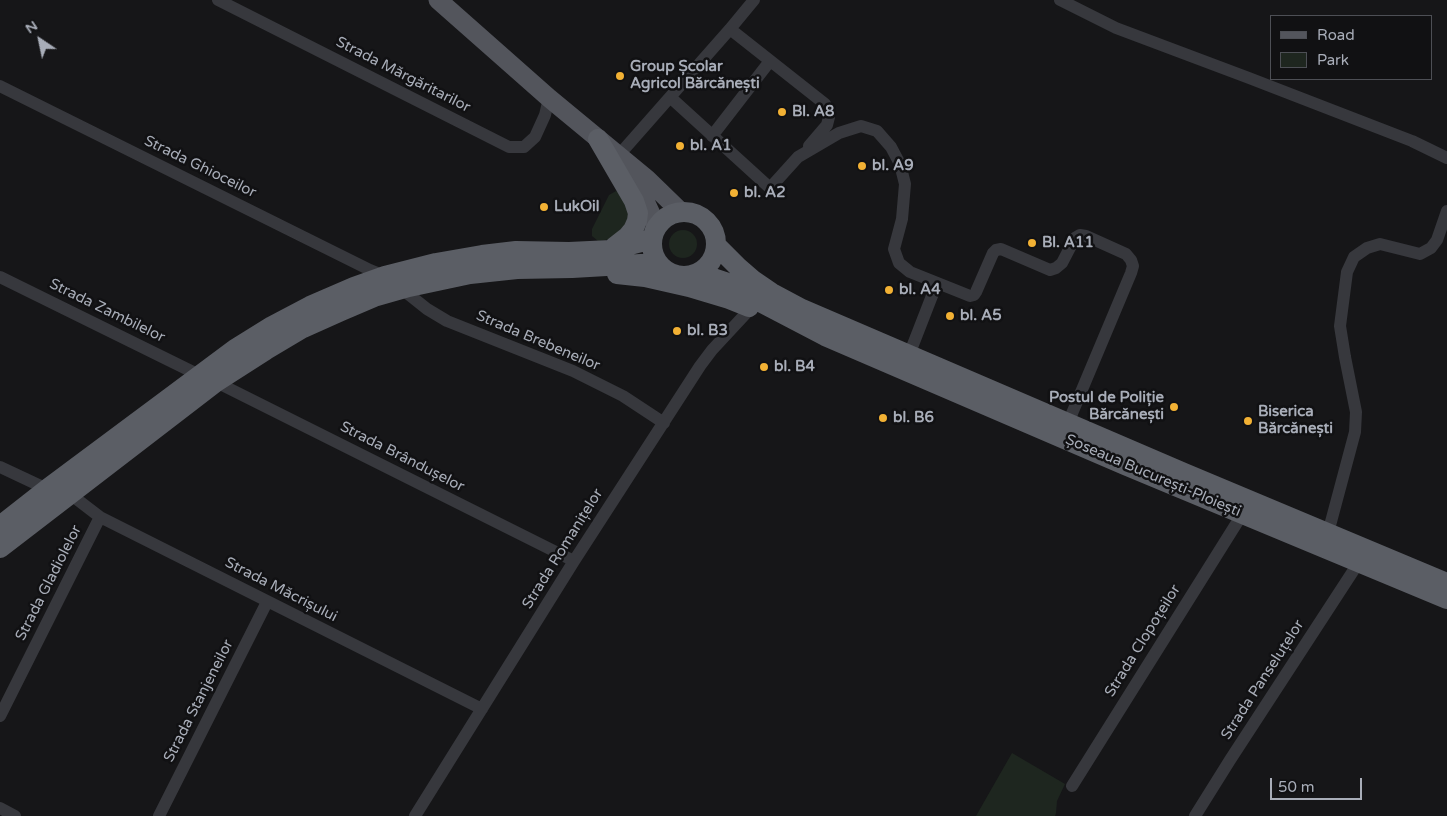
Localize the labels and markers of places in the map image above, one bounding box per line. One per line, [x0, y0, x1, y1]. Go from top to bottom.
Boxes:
place label: Group Școlar Agricol Bărcănești [630, 58, 760, 93]
marker: Group Școlar Agricol Bărcănești [614, 70, 626, 82]
place label: Bl. A8 [792, 103, 834, 121]
marker: Bl. A8 [776, 106, 788, 118]
place label: bl. A1 [690, 137, 732, 155]
marker: bl. A1 [674, 140, 686, 152]
place label: bl. A9 [872, 157, 914, 175]
marker: bl. A9 [856, 160, 868, 172]
place label: bl. A2 [744, 184, 786, 202]
marker: bl. A2 [728, 187, 740, 199]
place label: LukOil [554, 198, 599, 216]
marker: LukOil [538, 201, 550, 213]
place label: Bl. A11 [1042, 234, 1094, 252]
marker: Bl. A11 [1026, 237, 1038, 249]
place label: bl. A4 [899, 281, 941, 299]
marker: bl. A4 [883, 284, 895, 296]
place label: bl. A5 [960, 307, 1002, 325]
marker: bl. A5 [944, 310, 956, 322]
place label: bl. B3 [687, 322, 728, 340]
marker: bl. B3 [671, 325, 683, 337]
place label: bl. B4 [774, 358, 815, 376]
marker: bl. B4 [758, 361, 770, 373]
place label: Postul de Poliție Bărcănești [1049, 389, 1164, 424]
marker: Postul de Poliție Bărcănești [1168, 401, 1180, 413]
place label: Biserica Bărcănești [1258, 403, 1333, 438]
place label: bl. B6 [893, 409, 934, 427]
marker: bl. B6 [877, 412, 889, 424]
marker: Biserica Bărcănești [1242, 415, 1254, 427]

